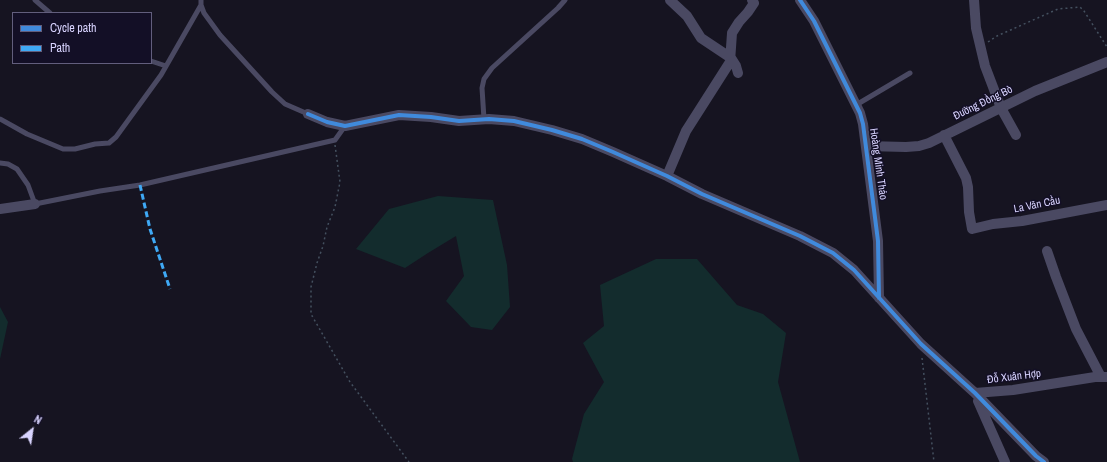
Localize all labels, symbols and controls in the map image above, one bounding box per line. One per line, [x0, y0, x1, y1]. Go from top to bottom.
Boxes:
legend [12, 12, 152, 64]
text: Cycle path [50, 20, 97, 36]
text: Path [50, 40, 70, 56]
street label: Đường Đồng Bò [951, 83, 1015, 123]
street label: Hoàng Minh Thảo [866, 127, 890, 201]
street label: La Văn Cầu [1013, 194, 1061, 216]
street label: Đỗ Xuân Hợp [986, 367, 1042, 387]
north arrow [12, 410, 52, 450]
text: N [32, 412, 44, 427]

